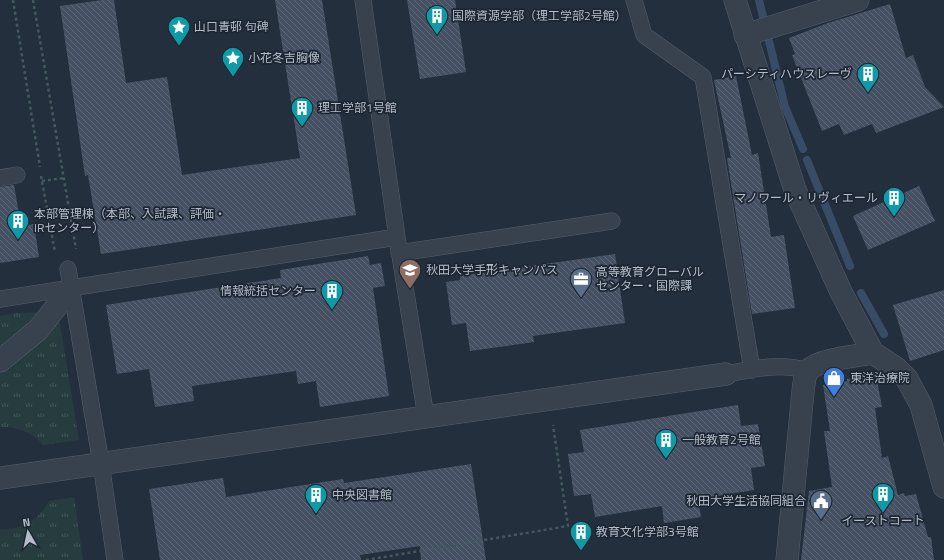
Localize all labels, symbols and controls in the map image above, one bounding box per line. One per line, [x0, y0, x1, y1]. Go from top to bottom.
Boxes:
building icon: 国際資源学部（理工学部2号館） [424, 3, 450, 36]
place label: 国際資源学部（理工学部2号館） [452, 6, 627, 25]
place icon: 山口青邨 句碑 [166, 14, 192, 47]
place label: 山口青邨 句碑 [194, 17, 269, 36]
place icon: 小花冬吉胸像 [220, 45, 246, 78]
place label: 小花冬吉胸像 [248, 48, 320, 67]
building icon: パーシティハウスレーヴ [855, 61, 881, 94]
place label: パーシティハウスレーヴ [721, 64, 852, 83]
building icon: 理工学部1号館 [289, 95, 315, 128]
place label: 理工学部1号館 [318, 98, 397, 117]
building icon: マノワール・リヴィエール [881, 185, 907, 218]
place label: マノワール・リヴィエール [734, 188, 878, 207]
place label: 本部管理棟（本部、入試課、評価・ IRセンター） [34, 204, 226, 237]
building icon: 本部管理棟（本部、入試課、評価・ IRセンター） [5, 208, 31, 241]
school or university icon: 秋田大学手形キャンパス [397, 257, 423, 290]
place label: 秋田大学手形キャンパス [426, 260, 558, 279]
place label: 高等教育グローバル センター・国際課 [596, 262, 704, 295]
office icon: 高等教育グローバル センター・国際課 [568, 266, 594, 299]
building icon: 情報統括センター [319, 278, 345, 311]
place label: 情報統括センター [220, 281, 316, 300]
shop icon: 東洋治療院 [821, 365, 847, 398]
place label: 東洋治療院 [850, 368, 910, 387]
building icon: 一般教育2号館 [653, 427, 679, 460]
place label: 一般教育2号館 [682, 430, 761, 449]
building icon: イーストコート [870, 481, 896, 514]
building icon: 中央図書館 [303, 482, 329, 515]
place label: 中央図書館 [332, 485, 392, 504]
public building icon: 秋田大学生活協同組合 [808, 488, 834, 521]
place label: 秋田大学生活協同組合 [686, 491, 806, 510]
place label: イーストコート [841, 511, 925, 530]
north arrow [8, 512, 48, 552]
text: N [21, 514, 31, 531]
building icon: 教育文化学部3号館 [568, 519, 594, 552]
place label: 教育文化学部3号館 [596, 522, 699, 541]

